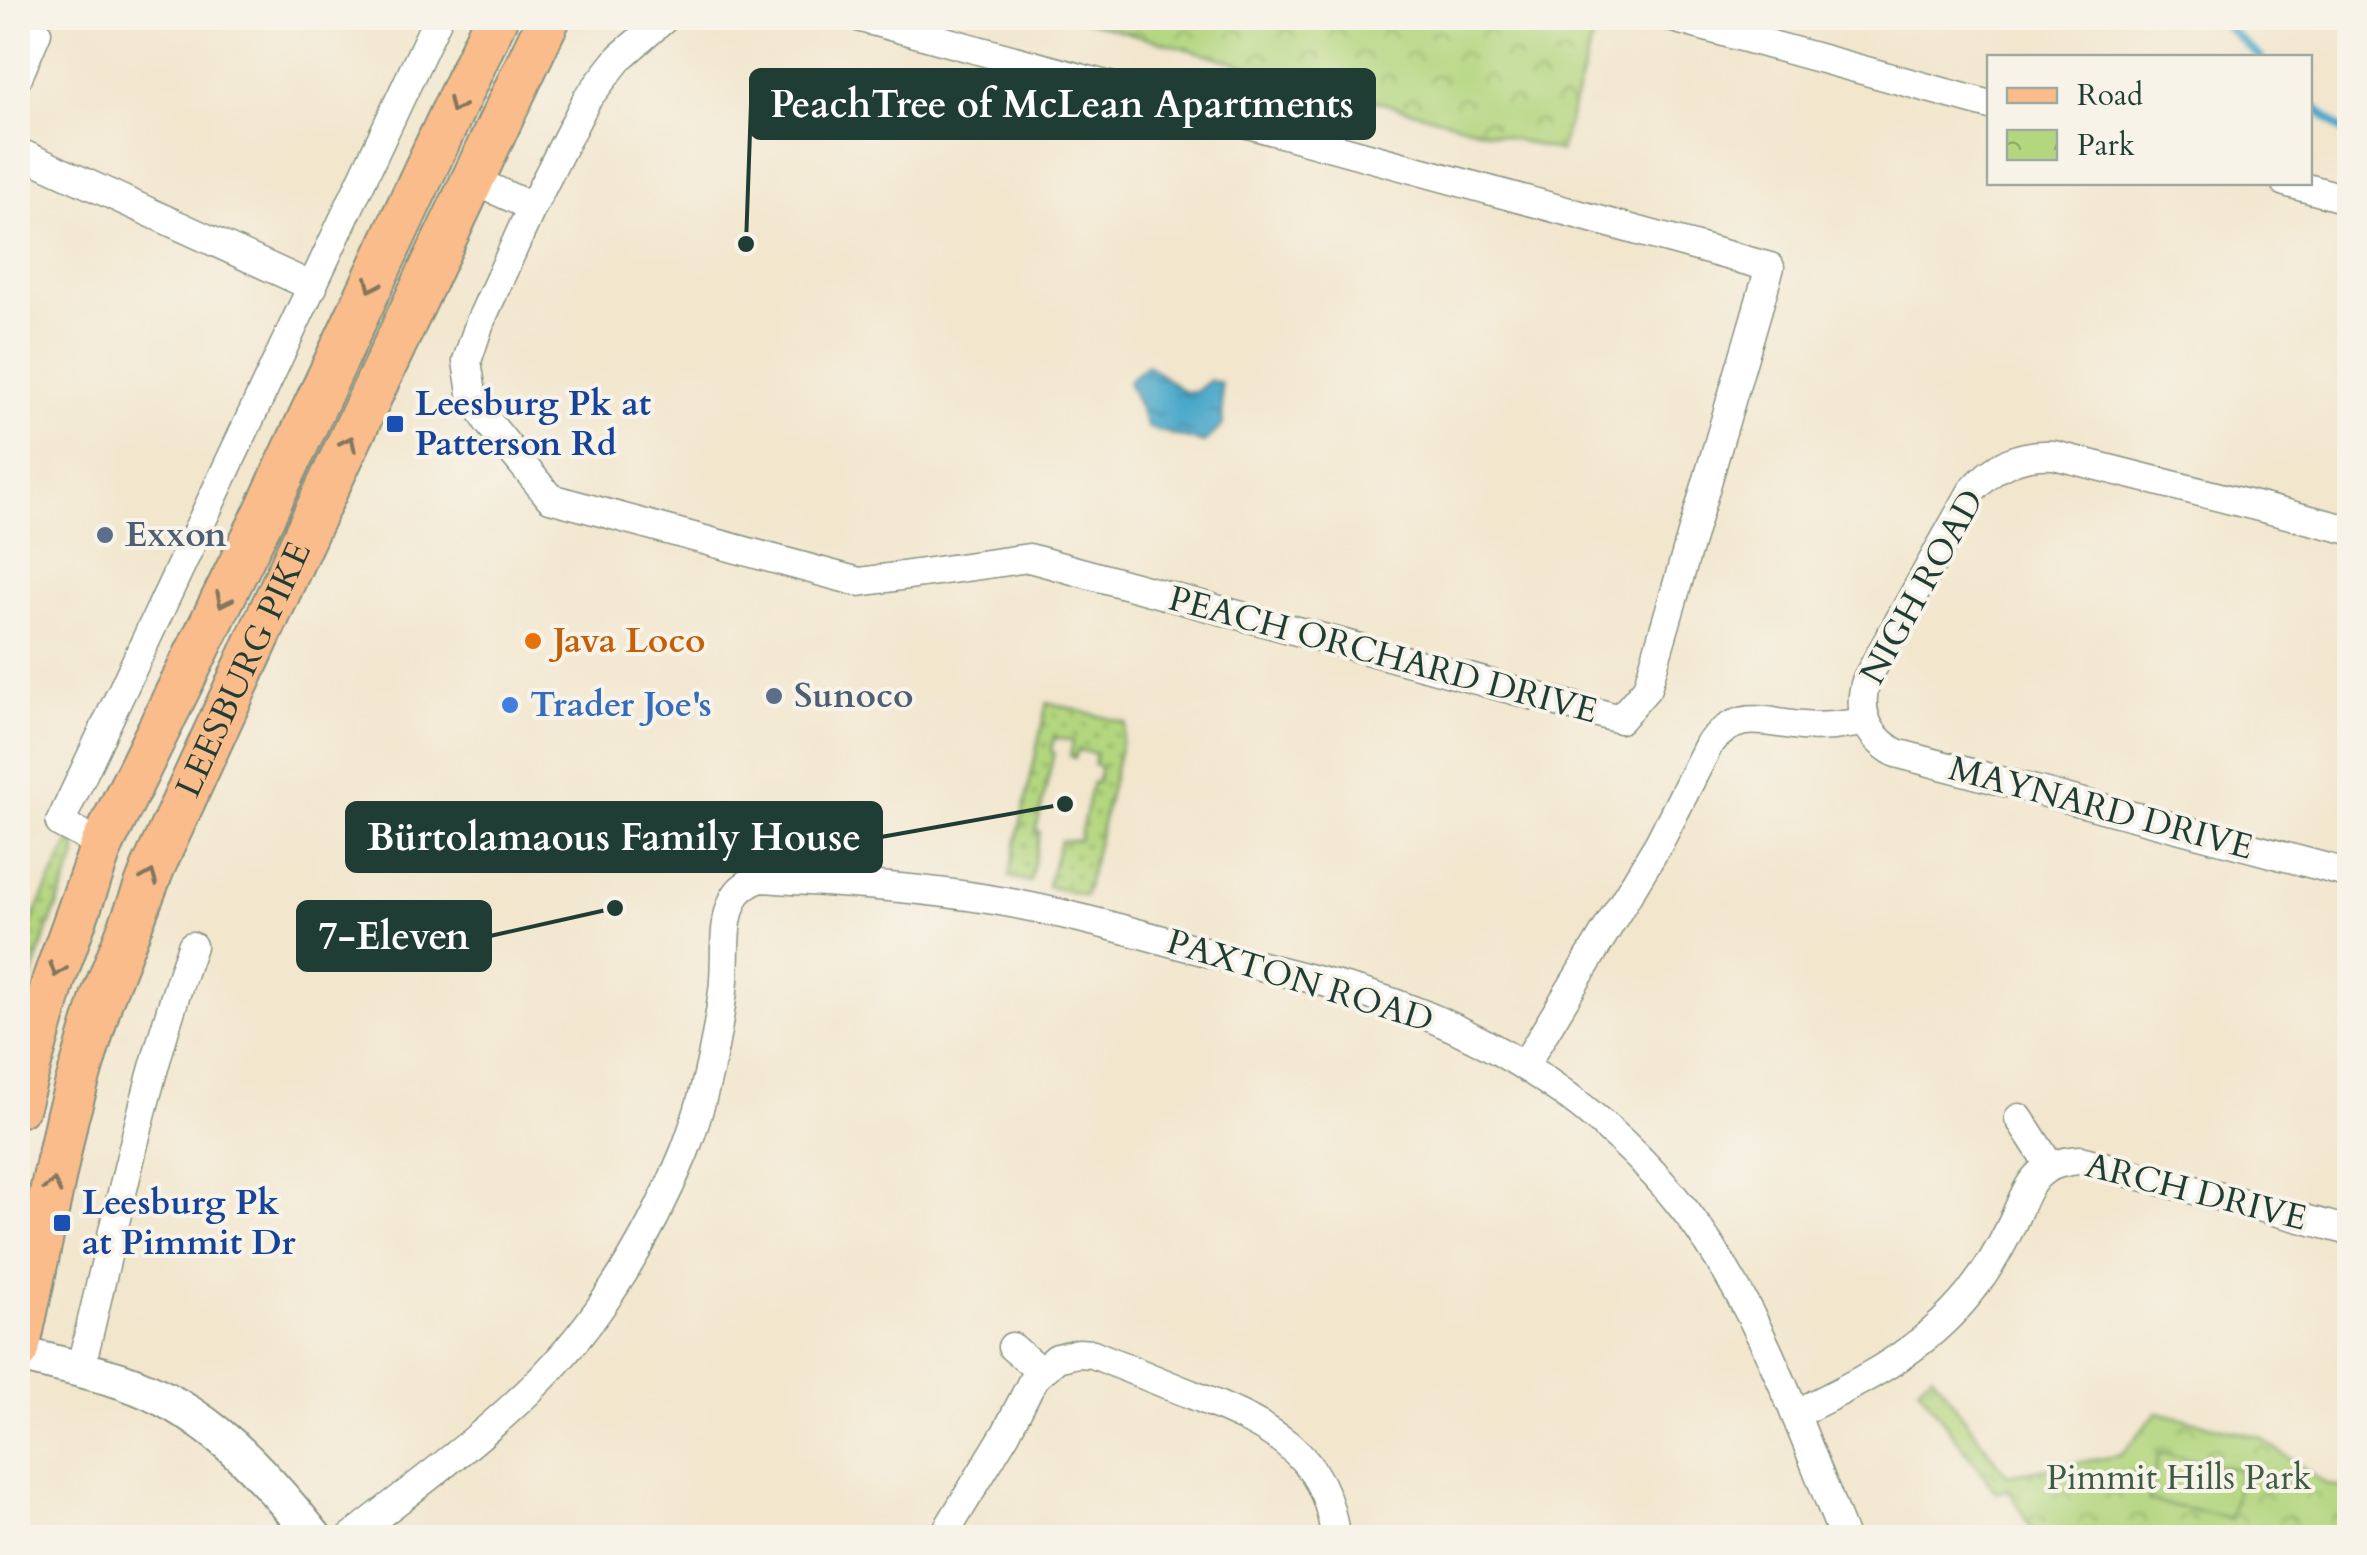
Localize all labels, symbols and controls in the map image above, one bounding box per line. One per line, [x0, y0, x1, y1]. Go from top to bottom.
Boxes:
legend [1987, 55, 2312, 185]
callout: PeachTree of McLean Apartments [751, 70, 1374, 138]
text: Road [2077, 75, 2143, 116]
text: PeachTree of McLean Apartments [770, 79, 1354, 131]
one-way arrow [447, 96, 467, 114]
text: Park [2077, 125, 2135, 166]
one-way arrow [364, 275, 384, 293]
place label: Leesburg Pk at Patterson Rd [415, 380, 651, 468]
marker: Leesburg Pk at Patterson Rd [384, 413, 406, 435]
one-way arrow [337, 435, 357, 453]
street label: NIGH ROAD [1849, 481, 1995, 693]
place label: Exxon [125, 511, 227, 559]
marker: Exxon [94, 524, 116, 546]
street label: LEESBURG PIKE [165, 534, 323, 805]
street label: PEACH ORCHARD DRIVE [1163, 575, 1603, 735]
one-way arrow [215, 590, 235, 608]
place label: Java Loco [548, 617, 706, 665]
marker: Java Loco [522, 630, 544, 652]
place label: Sunoco [794, 672, 913, 720]
place label: Trader Joe's [530, 681, 712, 729]
marker: Sunoco [763, 685, 785, 707]
marker: Trader Joe's [499, 694, 521, 716]
street label: MAYNARD DRIVE [1944, 744, 2258, 872]
callout: Bürtolamaous Family House [347, 803, 881, 871]
text: Bürtolamaous Family House [367, 812, 861, 864]
one-way arrow [138, 869, 158, 887]
callout: 7-Eleven [298, 902, 490, 970]
text: 7-Eleven [318, 911, 470, 963]
street label: PAXTON ROAD [1161, 918, 1439, 1044]
one-way arrow [48, 960, 69, 977]
street label: ARCH DRIVE [2080, 1141, 2312, 1243]
one-way arrow [41, 1178, 62, 1195]
place label: Leesburg Pk at Pimmit Dr [82, 1179, 297, 1267]
marker: Leesburg Pk at Pimmit Dr [51, 1212, 73, 1234]
park label: Pimmit Hills Park [2046, 1454, 2312, 1502]

